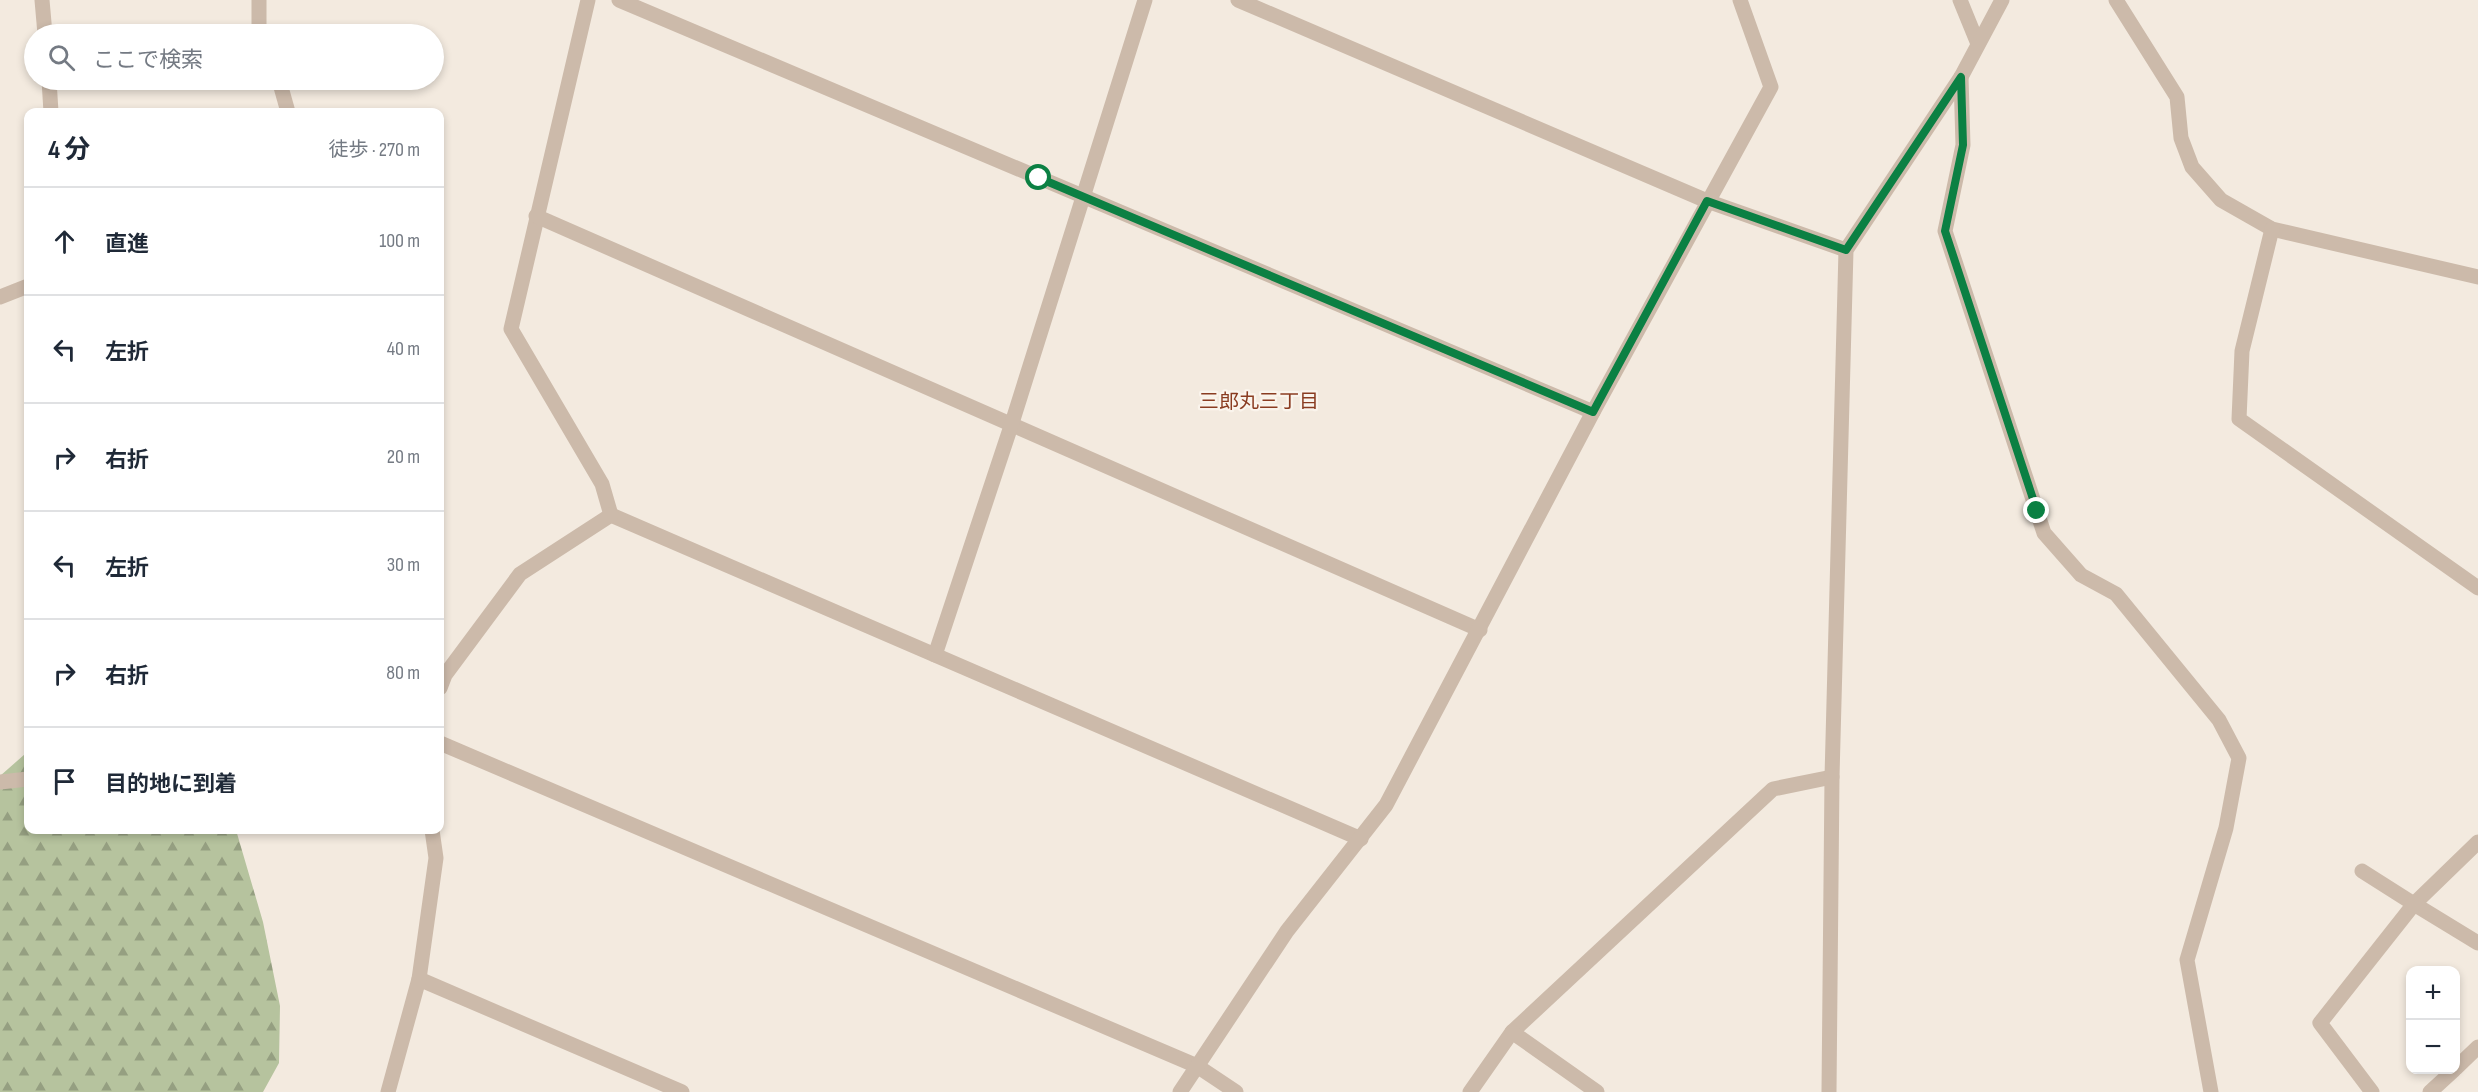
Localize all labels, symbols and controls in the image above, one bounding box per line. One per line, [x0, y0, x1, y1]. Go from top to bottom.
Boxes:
search box [24, 24, 444, 90]
icon: search [45, 41, 78, 74]
text: ここで検索 [93, 47, 203, 74]
text: 4 分 [48, 135, 90, 166]
text: 徒歩 · 270 m [329, 138, 420, 162]
route start [1025, 164, 1051, 190]
icon: ahead [48, 225, 81, 258]
text: 100 m [379, 229, 420, 253]
text: 直進 [105, 231, 149, 258]
icon: left [48, 333, 81, 366]
text: 40 m [387, 337, 420, 361]
text: 左折 [105, 339, 149, 366]
district label: 三郎丸三丁目 [1199, 390, 1319, 414]
icon: right [48, 441, 81, 474]
text: 20 m [387, 445, 420, 469]
text: 右折 [105, 447, 149, 474]
route end [2023, 497, 2049, 523]
icon: left [48, 549, 81, 582]
text: 30 m [387, 553, 420, 577]
text: 左折 [105, 555, 149, 582]
icon: right [48, 657, 81, 690]
text: 80 m [386, 661, 420, 685]
text: 右折 [105, 663, 149, 690]
icon: arrive [48, 765, 81, 798]
text: 目的地に到着 [105, 771, 237, 798]
map controls [2406, 966, 2460, 1074]
button: + [2406, 966, 2460, 1020]
button: − [2406, 1020, 2460, 1074]

